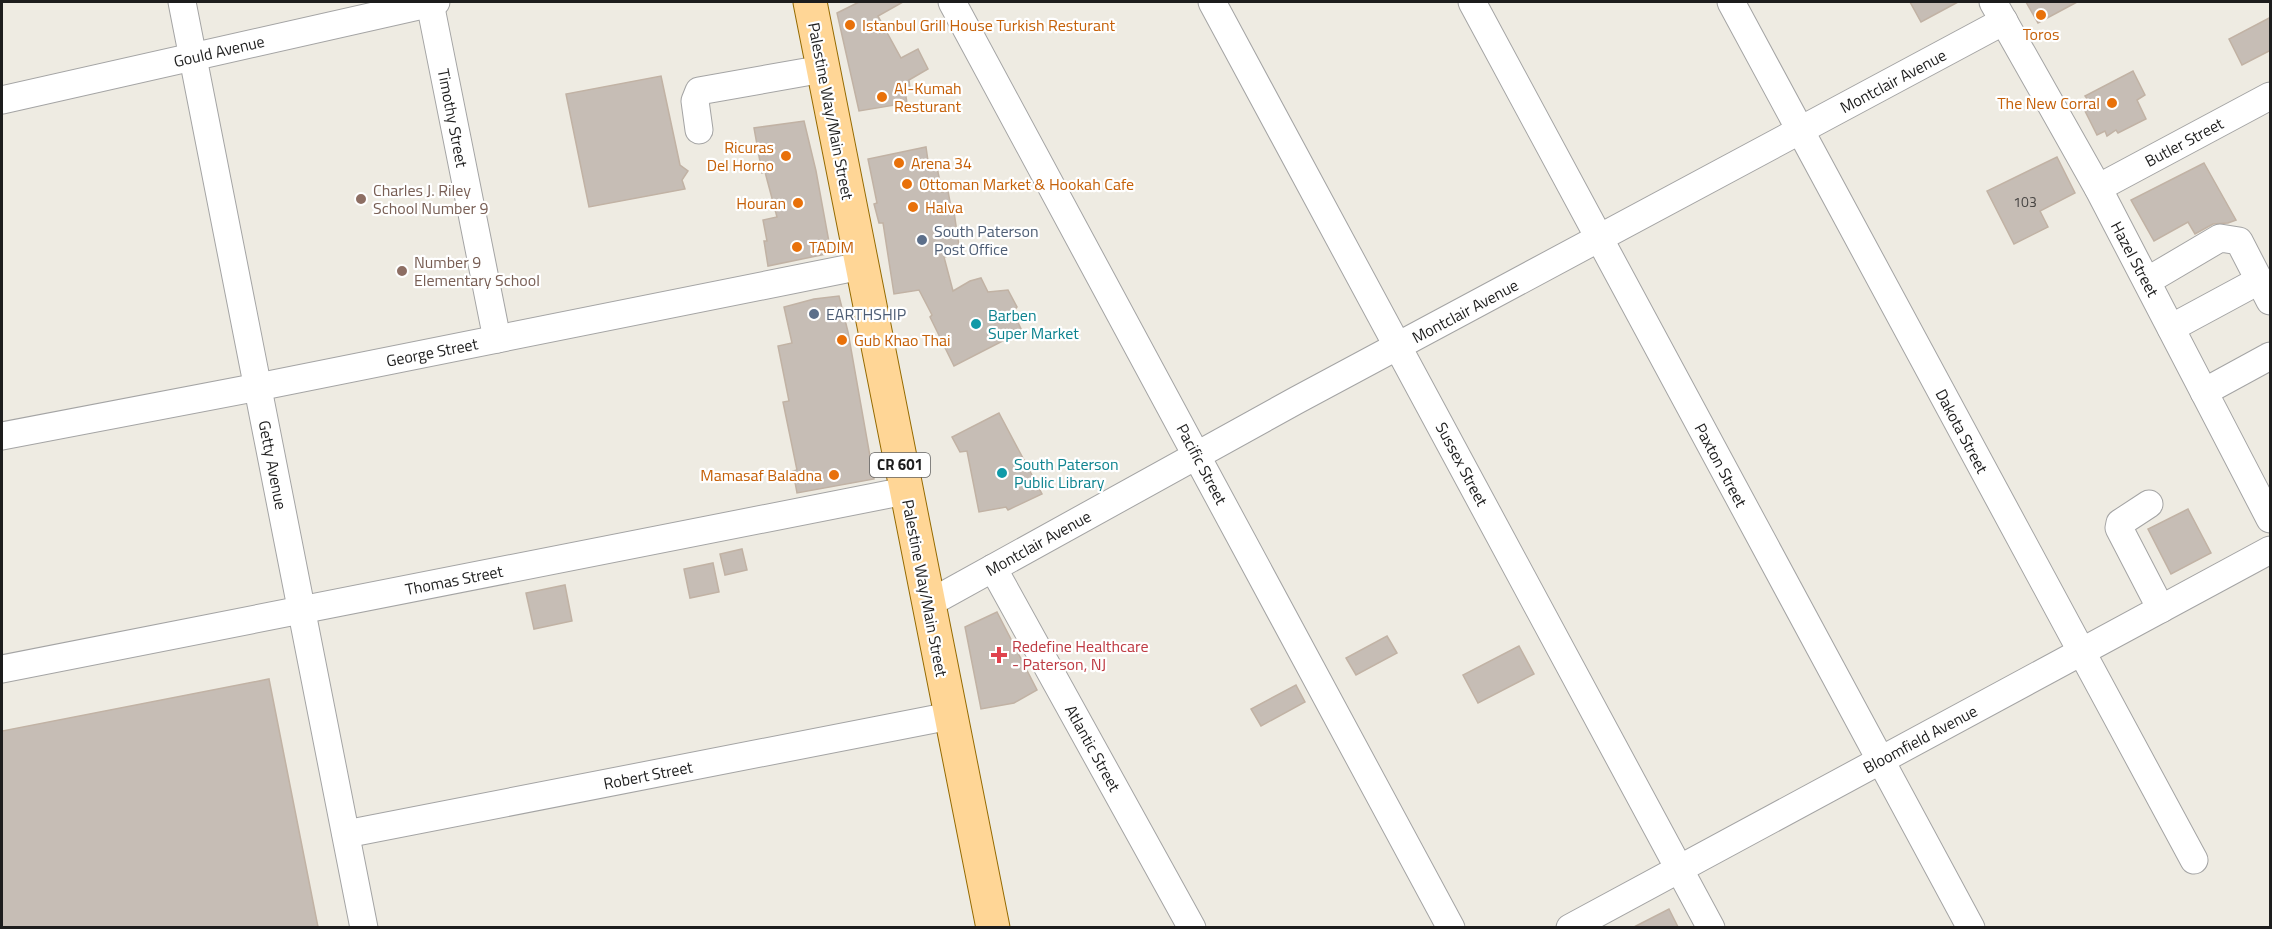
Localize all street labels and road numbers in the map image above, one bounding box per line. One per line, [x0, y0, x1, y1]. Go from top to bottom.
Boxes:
street label: Palestine Way/Main Street [802, 20, 860, 202]
street label: Gould Avenue [171, 29, 267, 73]
street label: Montclair Avenue [1836, 43, 1950, 119]
street label: Timothy Street [432, 66, 474, 170]
street label: Butler Street [2140, 111, 2228, 173]
street label: Hazel Street [2105, 217, 2165, 301]
street label: Montclair Avenue [1408, 273, 1522, 349]
street label: George Street [384, 331, 480, 373]
street label: Dakota Street [1930, 384, 1995, 478]
street label: Getty Avenue [253, 418, 293, 512]
street label: Sussex Street [1430, 418, 1494, 511]
street label: Pacific Street [1171, 419, 1234, 509]
street label: Paxton Street [1689, 419, 1753, 512]
road number: CR 601 [870, 453, 930, 477]
street label: Palestine Way/Main Street [896, 497, 954, 679]
street label: Montclair Avenue [981, 504, 1095, 582]
street label: Thomas Street [403, 559, 505, 601]
street label: Bloomfield Avenue [1859, 699, 1981, 779]
street label: Atlantic Street [1059, 700, 1127, 796]
street label: Robert Street [601, 755, 695, 795]

